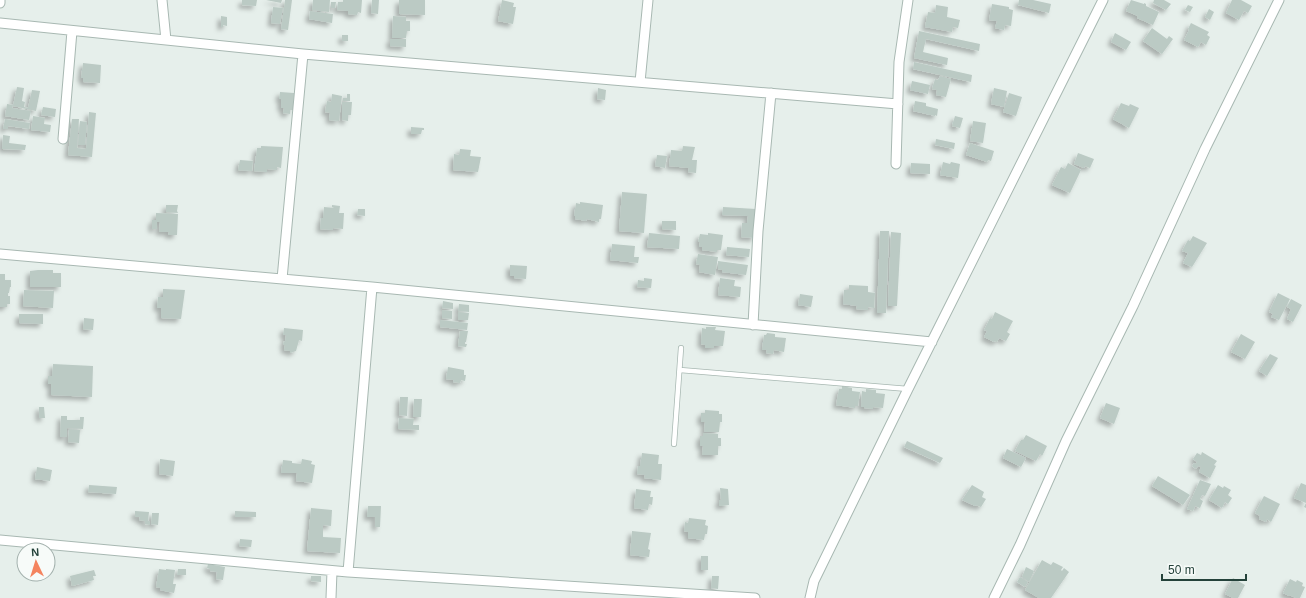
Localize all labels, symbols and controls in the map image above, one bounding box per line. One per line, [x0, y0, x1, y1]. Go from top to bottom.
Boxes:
north arrow [16, 542, 56, 582]
text: N [31, 546, 40, 558]
scale bar [1162, 556, 1246, 582]
text: 50 m [1168, 563, 1195, 577]

